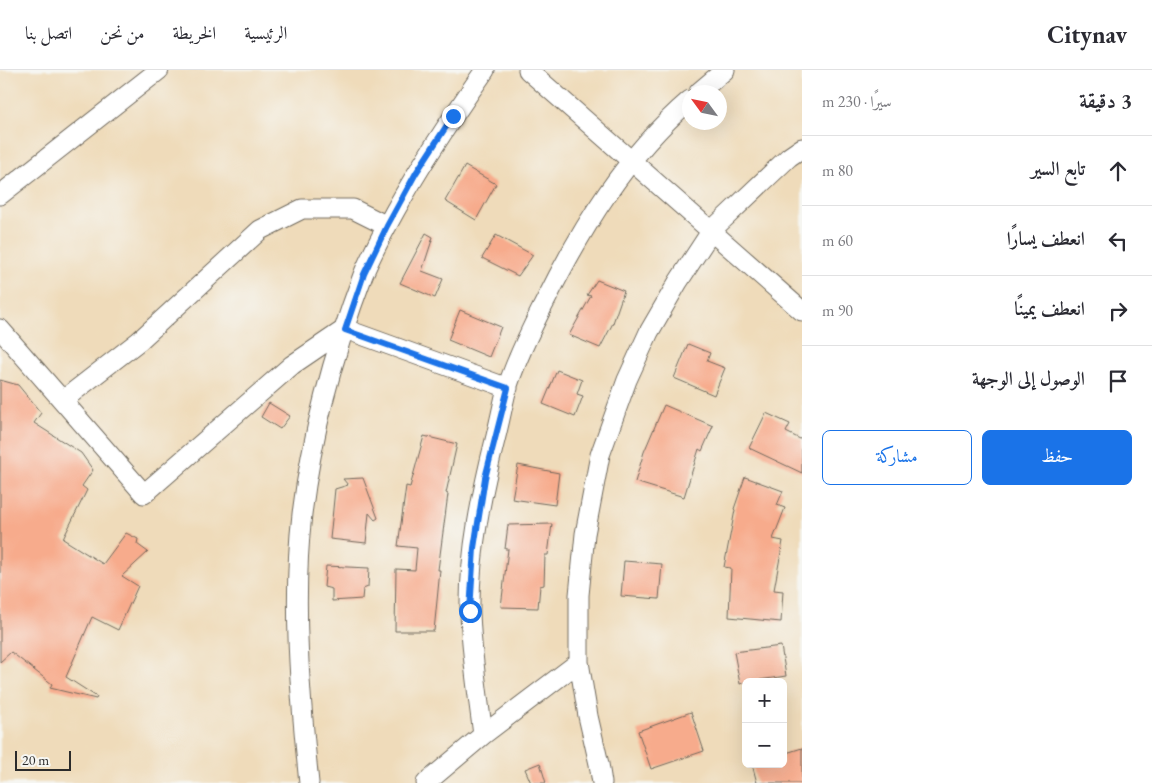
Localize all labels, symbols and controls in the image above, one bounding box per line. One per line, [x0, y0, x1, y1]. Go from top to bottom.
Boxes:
text: Citynav [1047, 19, 1127, 50]
text: اتصل بنا [25, 21, 72, 44]
text: من نحن [100, 21, 144, 44]
text: الخريطة [172, 21, 216, 44]
text: الرئيسية [244, 21, 287, 44]
north arrow [682, 85, 727, 130]
text: 3 دقيقة [1079, 87, 1132, 114]
text: سيرًا · 230 m [822, 91, 892, 112]
route end [442, 105, 465, 128]
text: تابع السير [1031, 156, 1085, 181]
icon: ahead [1104, 157, 1132, 185]
text: 80 m [822, 160, 853, 181]
text: انعطف يسارًا [1007, 226, 1085, 251]
icon: left [1104, 227, 1132, 255]
text: 60 m [822, 230, 853, 251]
text: انعطف يمينًا [1014, 296, 1085, 321]
icon: right [1104, 297, 1132, 325]
text: 90 m [822, 300, 853, 321]
text: الوصول إلى الوجهة [972, 366, 1085, 391]
icon: arrive [1104, 367, 1132, 395]
button: مشاركة [822, 430, 972, 485]
button: حفظ [982, 430, 1132, 485]
route start [459, 600, 482, 623]
map controls [742, 678, 787, 768]
button: + [742, 678, 787, 723]
button: − [742, 723, 787, 768]
scale bar [15, 748, 71, 771]
text: 20 m [22, 751, 49, 769]

